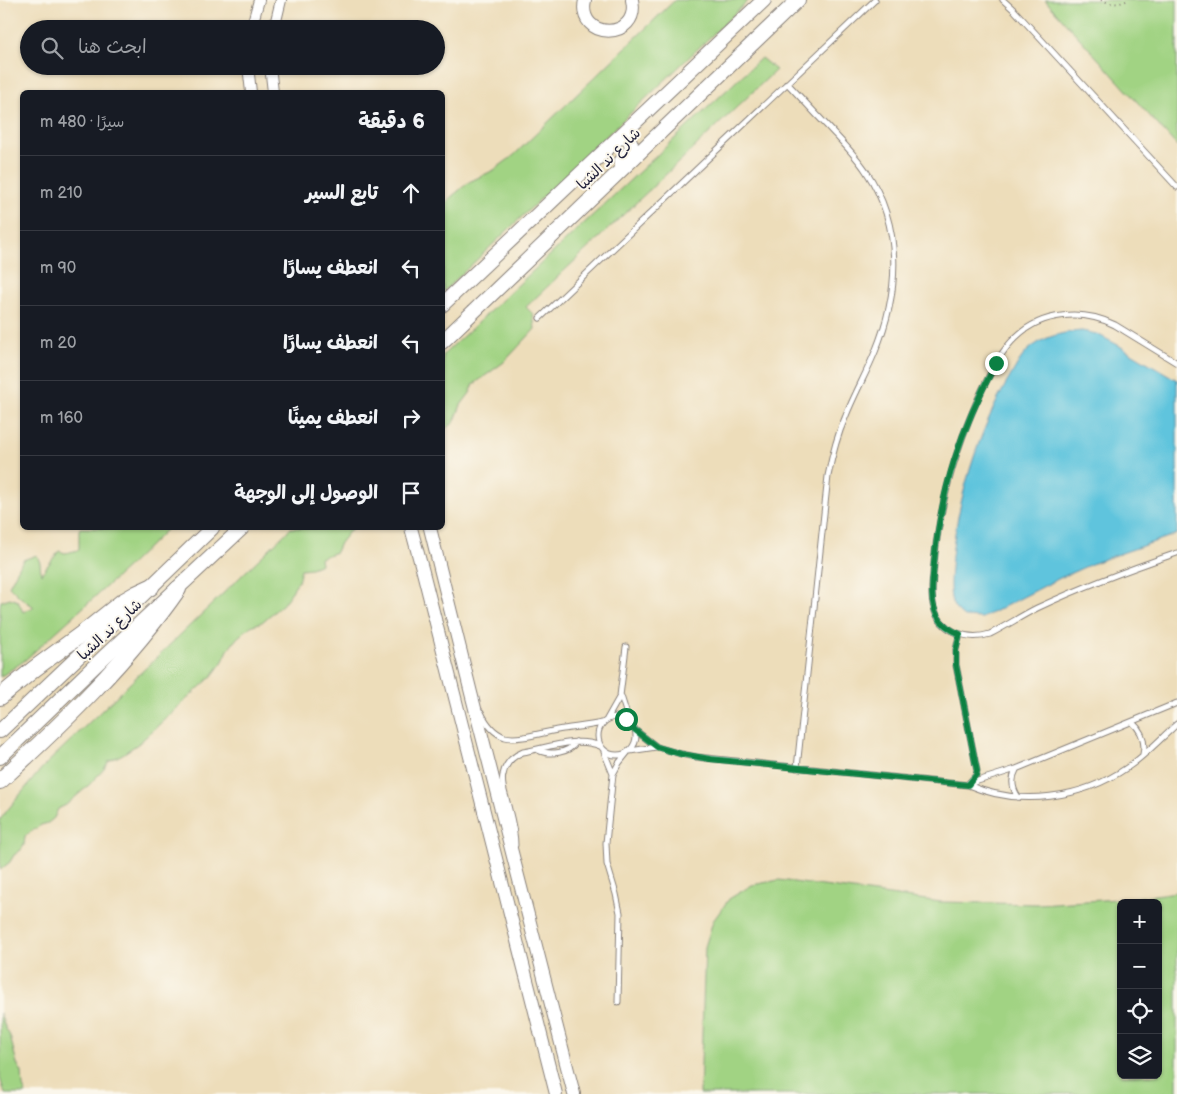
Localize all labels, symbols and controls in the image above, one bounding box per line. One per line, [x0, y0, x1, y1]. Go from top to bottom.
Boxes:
search box [20, 20, 445, 75]
icon: search [38, 34, 66, 62]
text: ابحث هنا [78, 36, 147, 59]
text: 6 دقيقة [358, 109, 425, 134]
text: سيرًا · 480 m [40, 113, 124, 132]
street label: شارع ند الشبا [573, 124, 645, 194]
icon: ahead [397, 179, 425, 207]
text: تابع السير [305, 182, 378, 205]
text: 210 m [40, 184, 82, 203]
icon: left [397, 254, 425, 282]
text: انعطف يسارًا [283, 257, 378, 280]
text: 90 m [40, 259, 76, 278]
icon: left [397, 329, 425, 357]
text: انعطف يسارًا [283, 332, 378, 355]
text: 20 m [40, 334, 76, 353]
route end [985, 352, 1008, 375]
icon: right [397, 404, 425, 432]
text: انعطف يمينًا [288, 407, 378, 430]
text: 160 m [40, 409, 83, 428]
icon: arrive [397, 479, 425, 507]
text: الوصول إلى الوجهة [234, 482, 378, 505]
street label: شارع ند الشبا [74, 595, 146, 665]
route start [615, 708, 638, 731]
map controls [1117, 899, 1162, 1079]
button: + [1117, 899, 1162, 944]
button: − [1117, 944, 1162, 989]
button: locate [1117, 989, 1162, 1034]
button: layers [1117, 1034, 1162, 1079]

